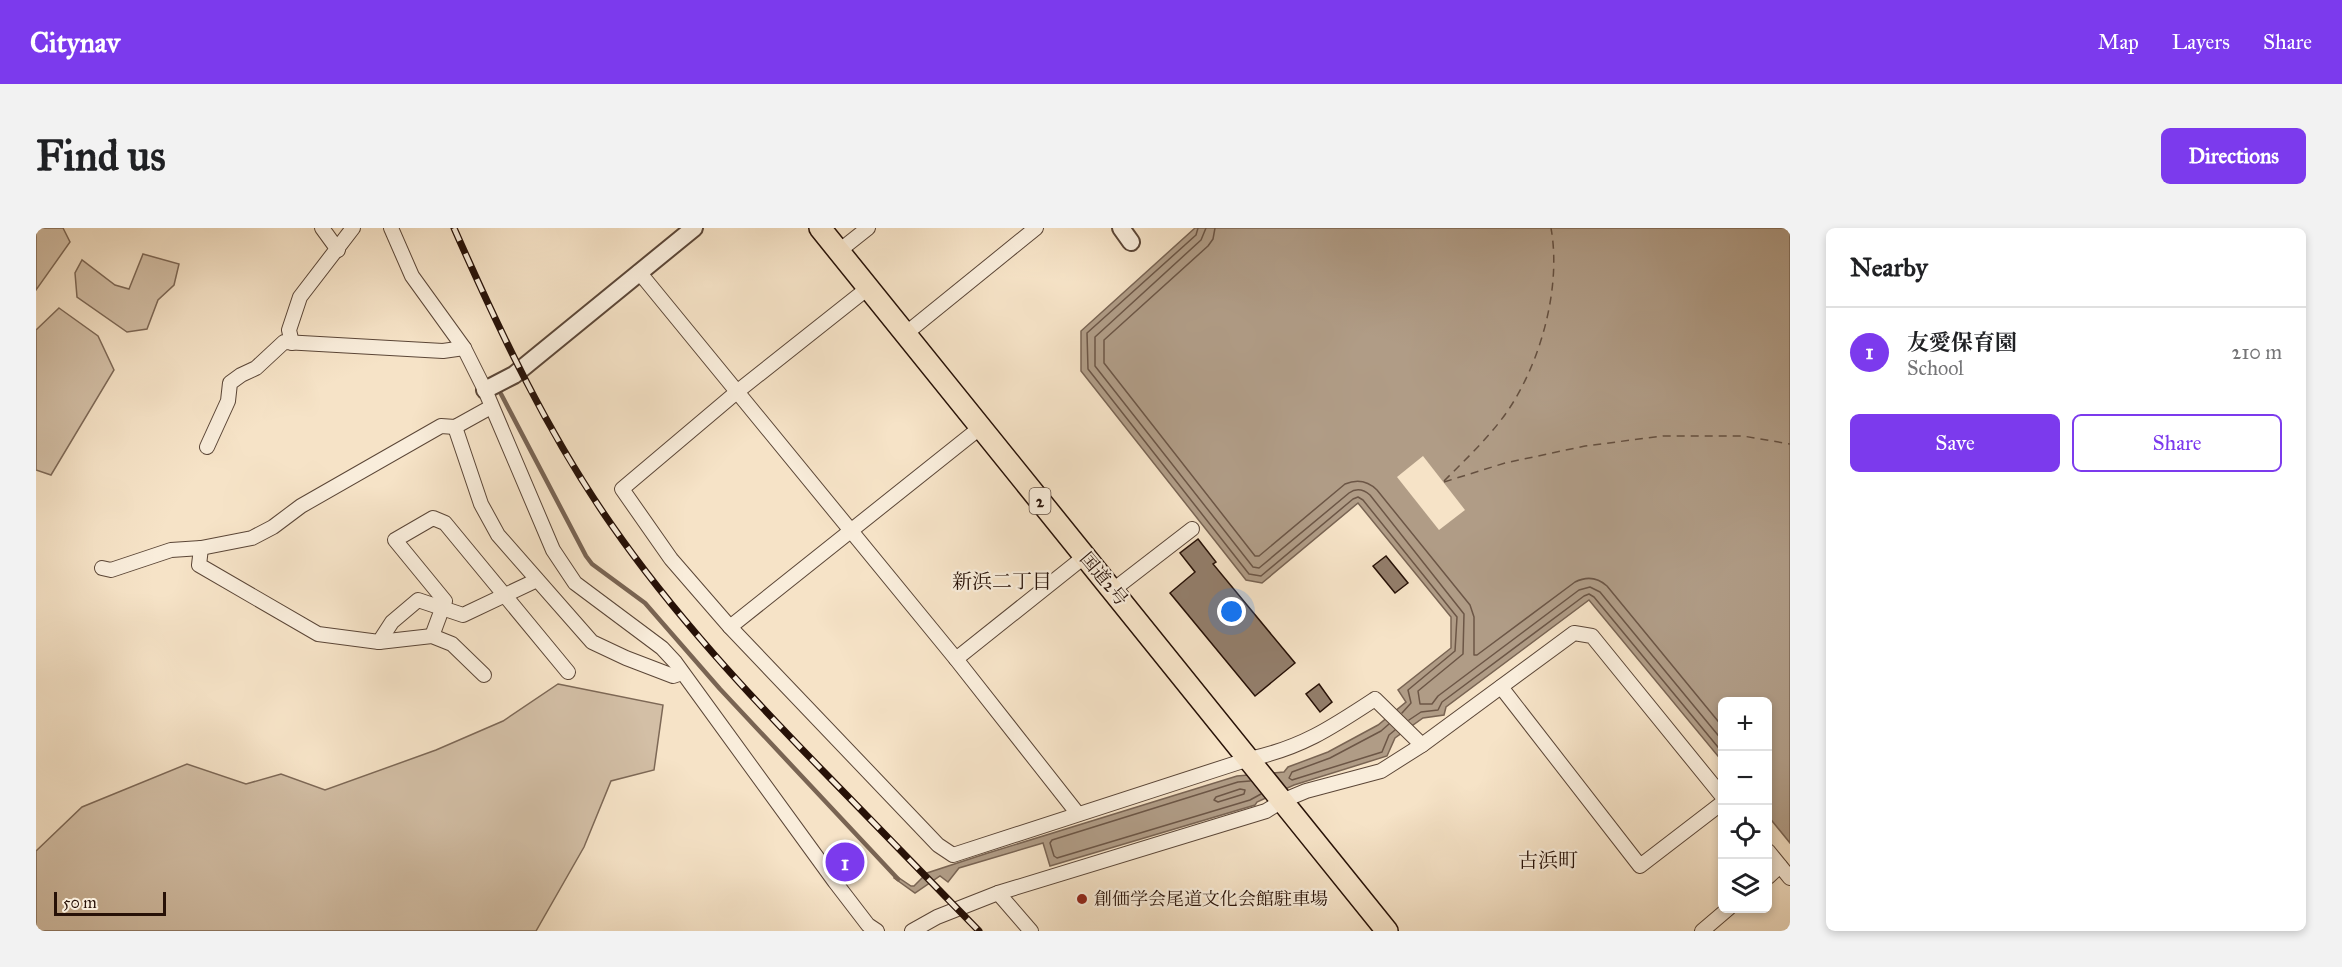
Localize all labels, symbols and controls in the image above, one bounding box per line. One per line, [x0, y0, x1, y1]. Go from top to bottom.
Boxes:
text: Citynav [30, 25, 120, 60]
text: Map [2098, 29, 2139, 55]
text: Layers [2172, 29, 2230, 55]
text: Share [2263, 29, 2312, 55]
button: Directions [2161, 128, 2306, 184]
text: Find us [36, 130, 166, 182]
text: Nearby [1850, 251, 1928, 283]
text: 友愛保育園 [1907, 329, 2017, 356]
text: 1 [1866, 340, 1873, 364]
text: 210 m [2232, 340, 2282, 364]
text: School [1907, 356, 1964, 380]
button: Save [1850, 414, 2060, 472]
button: Share [2072, 414, 2282, 472]
road number: 2 [1030, 488, 1050, 514]
street label: 国道2号 [1075, 548, 1133, 610]
district label: 新浜二丁目 [952, 569, 1052, 593]
your location [1217, 597, 1246, 626]
map controls [1718, 697, 1772, 913]
button: + [1718, 697, 1772, 751]
button: − [1718, 751, 1772, 805]
button: locate [1718, 805, 1772, 859]
pin: 1 [826, 840, 864, 884]
district label: 古浜町 [1518, 848, 1578, 872]
button: layers [1718, 859, 1772, 913]
place label: 創価学会尾道文化会館駐車場 [1094, 888, 1328, 910]
scale bar [54, 889, 166, 916]
marker: 創価学会尾道文化会館駐車場 [1075, 892, 1089, 906]
text: 50 m [63, 893, 97, 912]

